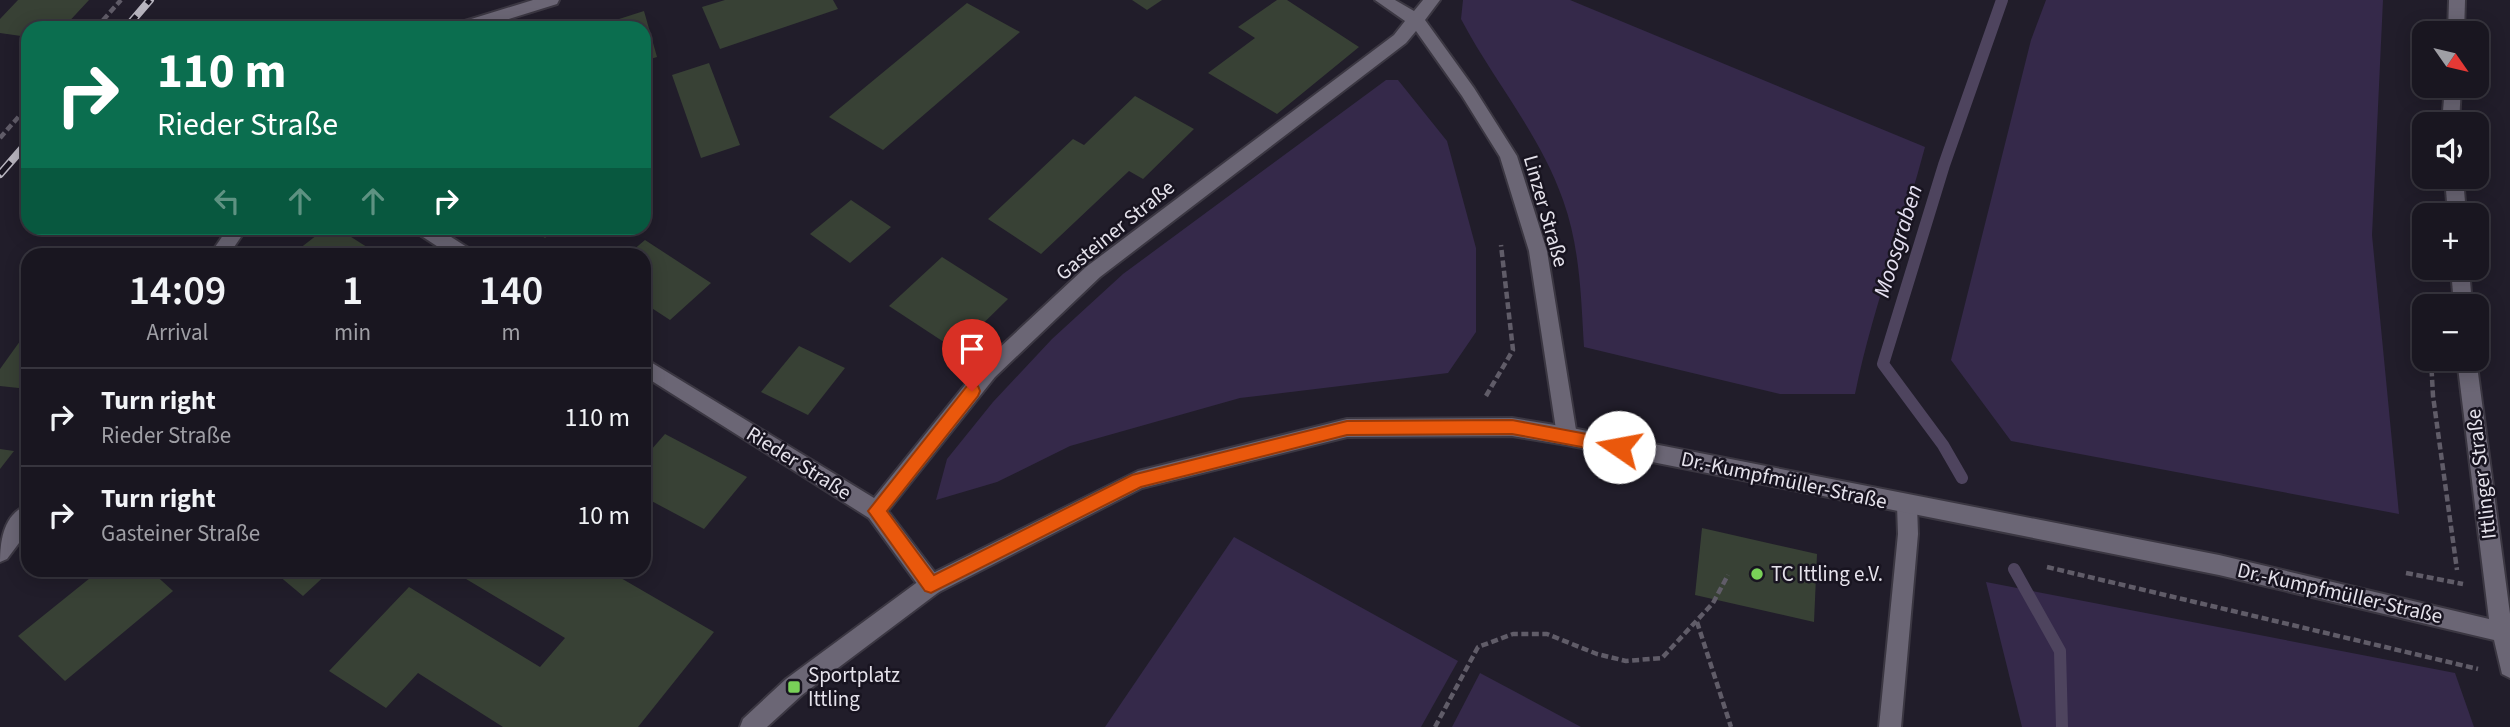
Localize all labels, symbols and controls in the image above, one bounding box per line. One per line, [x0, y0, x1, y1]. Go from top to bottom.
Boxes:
north arrow [2412, 21, 2488, 98]
map controls [2412, 21, 2489, 371]
text: 110 m [157, 37, 286, 107]
icon: right [42, 49, 133, 140]
text: Rieder Straße [157, 102, 338, 148]
button: sound [2412, 112, 2489, 189]
street label: Linzer Straße [1516, 152, 1576, 270]
street label: Gasteiner Straße [1049, 173, 1181, 287]
water label: Moosgraben [1865, 180, 1931, 302]
icon: left [208, 182, 246, 220]
icon: ahead [281, 182, 319, 220]
icon: ahead [354, 182, 392, 220]
icon: right [427, 182, 465, 220]
button: + [2412, 203, 2489, 280]
text: 14:09 [129, 261, 226, 321]
text: 1 [342, 261, 363, 321]
text: 140 [479, 261, 543, 321]
button: − [2412, 294, 2489, 371]
text: Arrival [147, 316, 208, 349]
text: min [334, 316, 371, 349]
text: m [502, 316, 521, 349]
pin [942, 319, 1002, 391]
icon: arrive [953, 330, 991, 368]
text: Turn right [101, 382, 216, 419]
icon: right [42, 398, 80, 436]
text: 110 m [564, 399, 630, 436]
street label: Ittlinger Straße [2458, 407, 2504, 541]
position arrow [1582, 410, 1656, 484]
text: Rieder Straße [101, 419, 231, 452]
street label: Rieder Straße [741, 419, 857, 507]
street label: Dr.-Kumpfmüller-Straße [1678, 444, 1890, 516]
text: Turn right [101, 480, 216, 517]
icon: right [42, 496, 80, 534]
text: 10 m [577, 497, 630, 534]
text: Gasteiner Straße [101, 517, 260, 550]
street label: Dr.-Kumpfmüller-Straße [2234, 555, 2446, 631]
place label: TC Ittling e.V. [1771, 559, 1883, 589]
marker: TC Ittling e.V. [1749, 566, 1765, 582]
place label: Sportplatz Ittling [808, 660, 900, 714]
marker: Sportplatz Ittling [786, 679, 802, 695]

